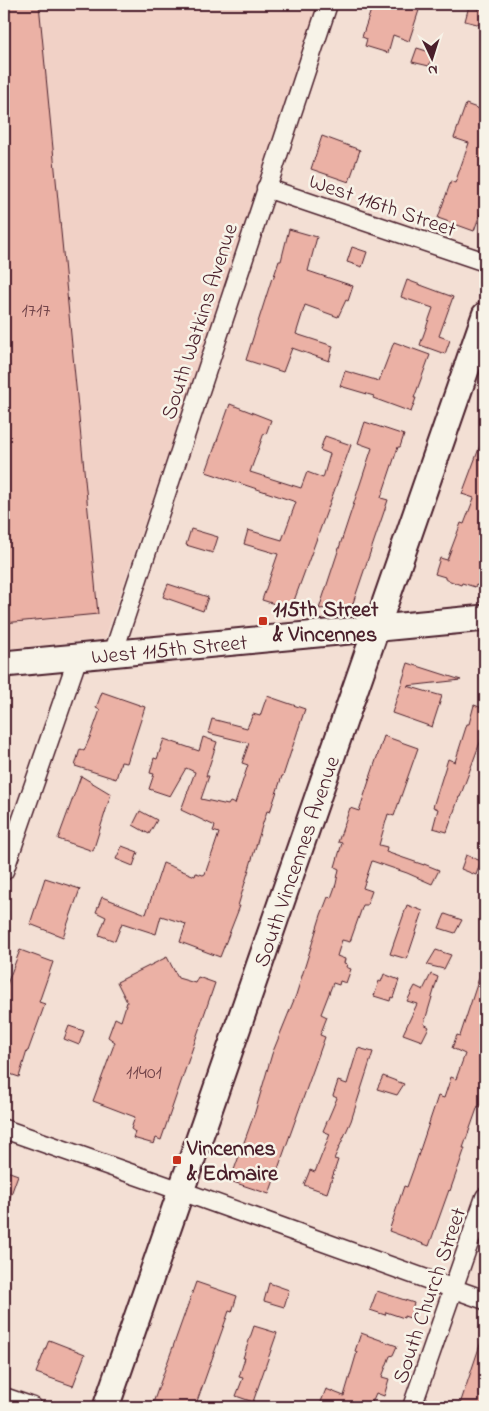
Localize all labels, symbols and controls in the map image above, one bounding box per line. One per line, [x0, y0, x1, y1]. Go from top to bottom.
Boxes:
north arrow [406, 32, 456, 82]
text: N [427, 59, 438, 80]
street label: West 116th Street [304, 167, 460, 247]
street label: South Watkins Avenue [154, 220, 248, 424]
house number: 1717 [21, 297, 51, 326]
place label: 115th Street & Vincennes [272, 595, 379, 652]
marker: 115th Street & Vincennes [257, 615, 269, 627]
street label: West 115th Street [90, 628, 250, 675]
street label: South Vincennes Avenue [247, 752, 350, 972]
house number: 11401 [126, 1059, 162, 1088]
place label: Vincennes & Edmaire [186, 1134, 279, 1191]
marker: Vincennes & Edmaire [171, 1154, 183, 1166]
street label: South Church Street [386, 1203, 476, 1388]

